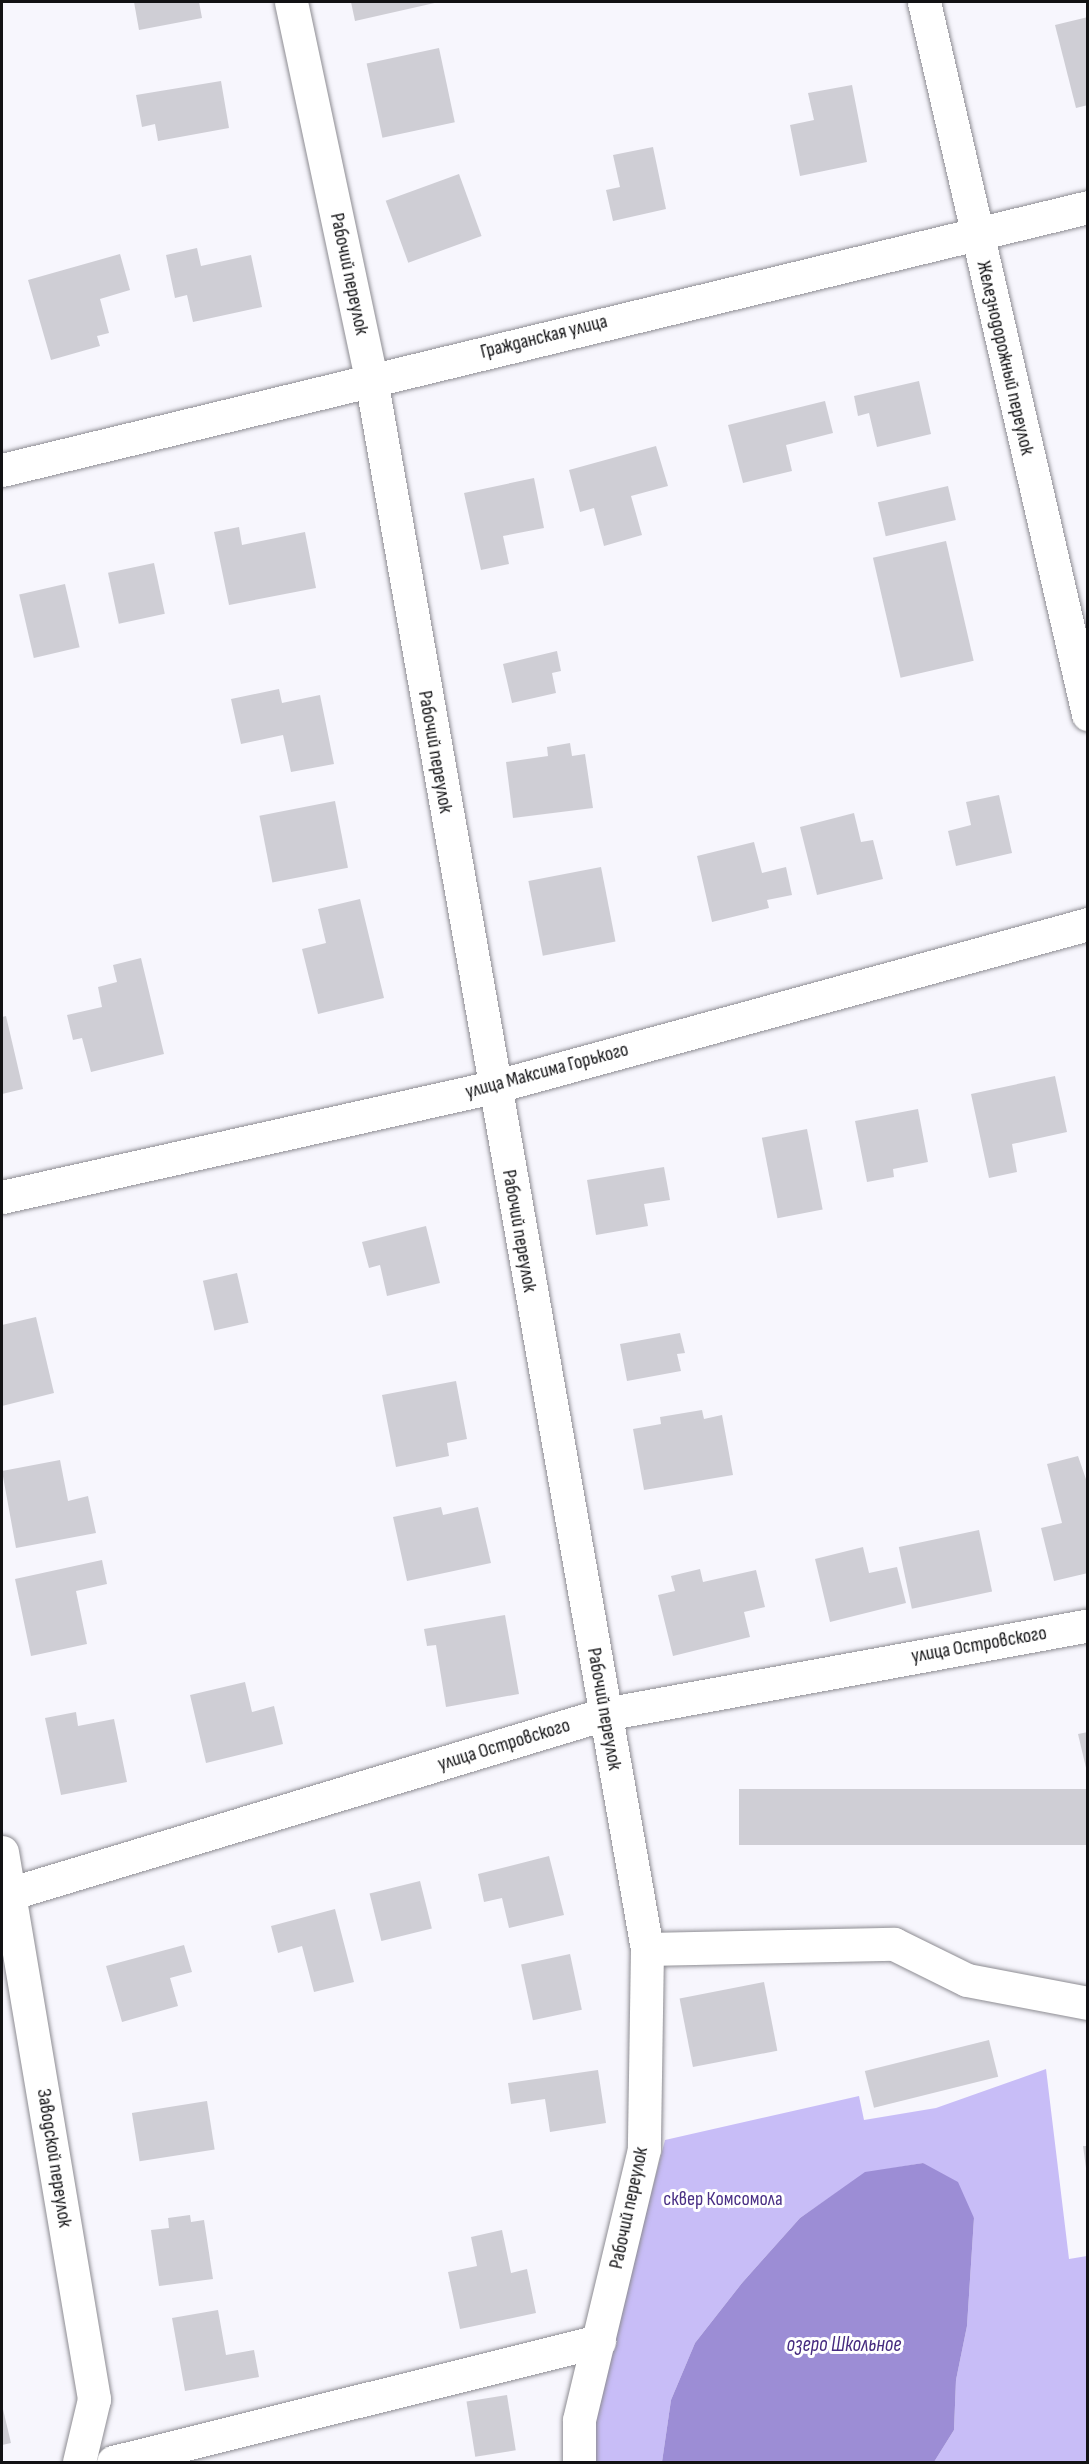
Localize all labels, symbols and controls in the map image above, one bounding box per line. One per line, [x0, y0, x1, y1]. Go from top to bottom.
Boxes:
street label: Рабочий переулок [324, 211, 374, 337]
street label: Железнодорожный переулок [971, 259, 1039, 457]
street label: Гражданская улица [478, 310, 610, 364]
street label: Рабочий переулок [412, 689, 458, 815]
street label: улица Максима Горького [463, 1038, 631, 1104]
street label: Рабочий переулок [496, 1168, 542, 1294]
street label: улица Островского [909, 1621, 1049, 1669]
street label: Рабочий переулок [581, 1646, 627, 1772]
street label: улица Островского [435, 1713, 573, 1777]
street label: Заводской переулок [31, 2087, 77, 2229]
street label: Рабочий переулок [604, 2145, 654, 2271]
park label: сквер Комсомола [663, 2187, 783, 2211]
water label: озеро Школьное [786, 2332, 902, 2358]

